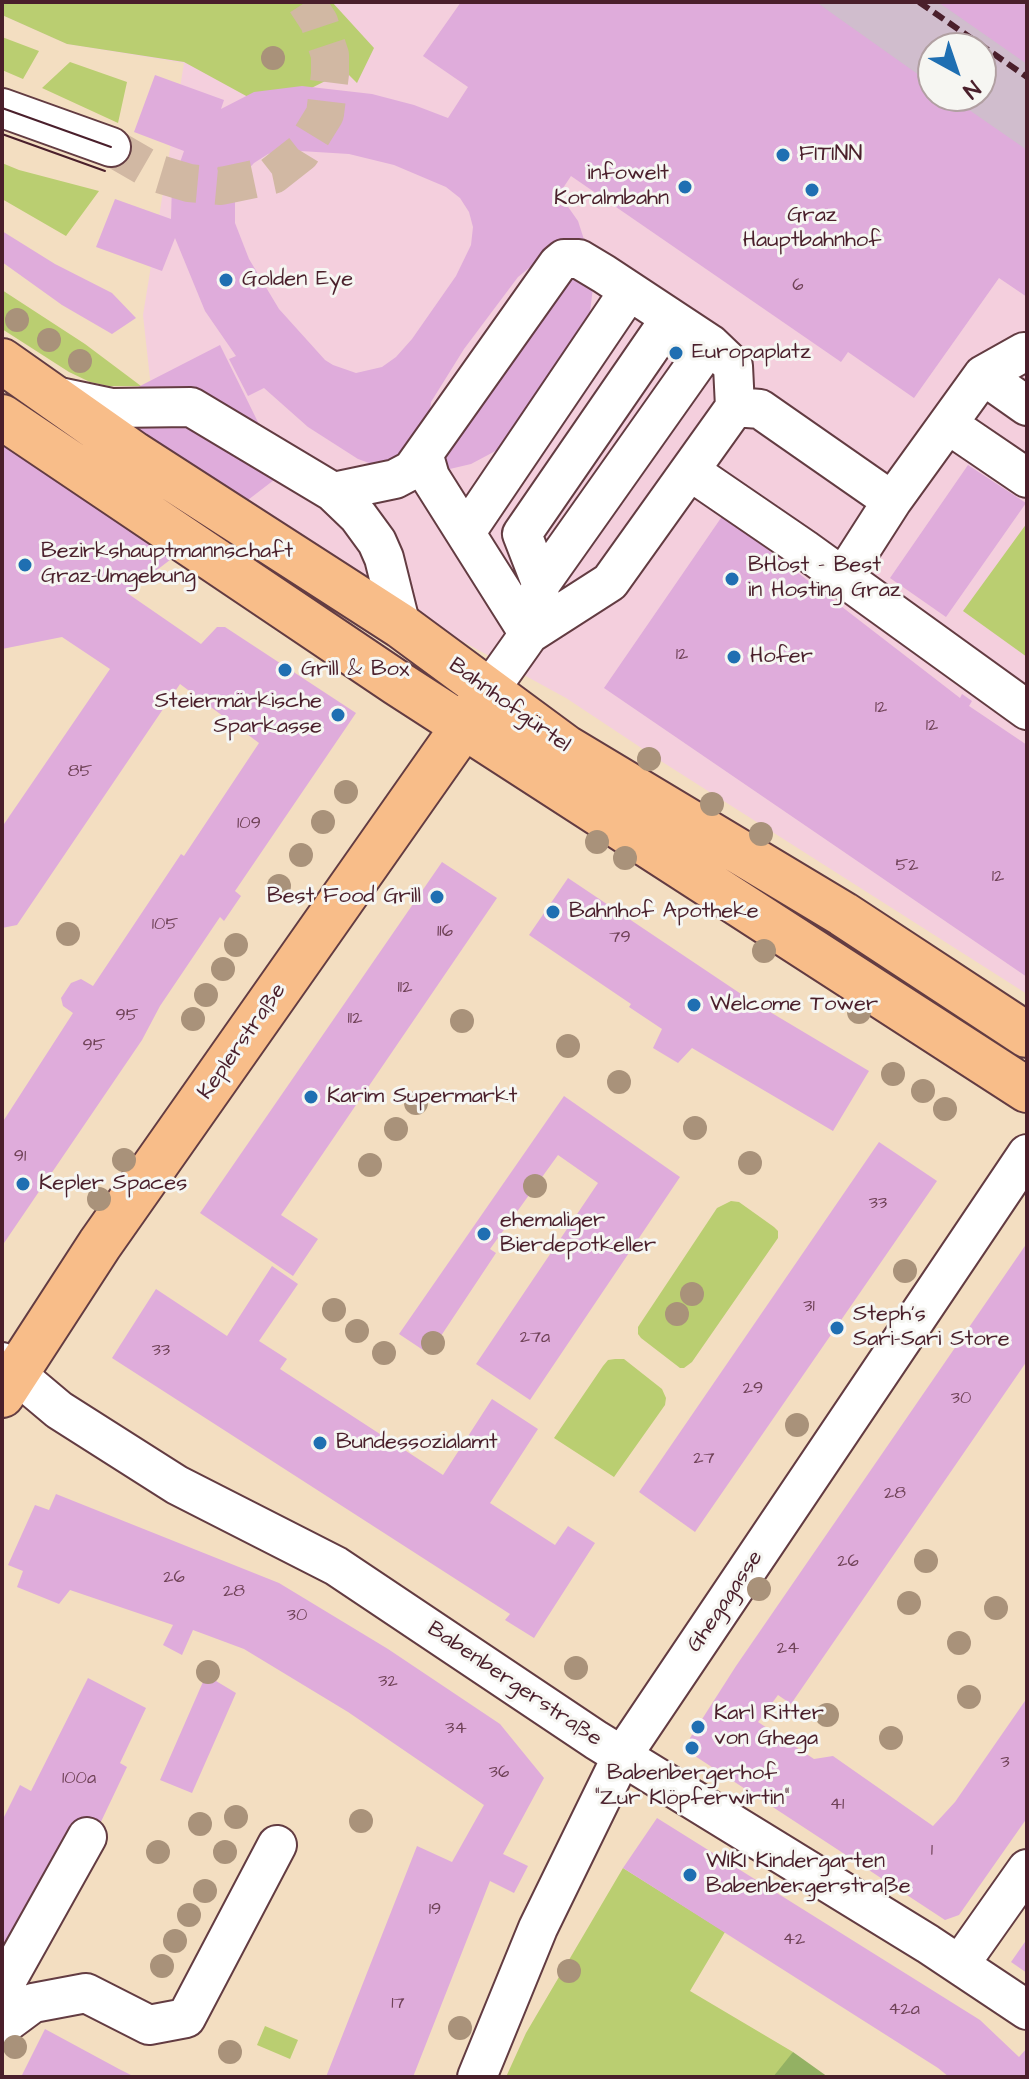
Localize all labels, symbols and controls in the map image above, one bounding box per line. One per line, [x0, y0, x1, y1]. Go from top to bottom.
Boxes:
north arrow [917, 32, 997, 112]
text: N [956, 73, 987, 106]
place label: FITINN [799, 142, 862, 168]
marker: FITINN [774, 146, 792, 164]
place label: infowelt Koralmbahn [554, 161, 669, 212]
marker: infowelt Koralmbahn [676, 178, 694, 196]
marker: Graz Hauptbahnhof [803, 181, 821, 199]
place label: Graz Hauptbahnhof [743, 203, 881, 254]
place label: Golden Eye [242, 267, 353, 293]
marker: Golden Eye [217, 271, 235, 289]
house number: 6 [792, 275, 804, 297]
place label: Europaplatz [692, 340, 811, 366]
marker: Europaplatz [667, 344, 685, 362]
place label: Bezirkshauptmannschaft Graz-Umgebung [41, 539, 293, 590]
place label: BHost - Best in Hosting Graz [748, 553, 901, 604]
marker: Bezirkshauptmannschaft Graz-Umgebung [16, 556, 34, 574]
marker: BHost - Best in Hosting Graz [723, 570, 741, 588]
house number: 12 [676, 644, 688, 666]
place label: Hofer [750, 644, 813, 670]
marker: Hofer [725, 648, 743, 666]
street label: Bahnhofgürtel [443, 653, 575, 759]
place label: Grill & Box [301, 657, 409, 683]
marker: Grill & Box [276, 661, 294, 679]
place label: Steiermärkische Sparkasse [155, 689, 322, 740]
house number: 12 [875, 697, 887, 719]
marker: Steiermärkische Sparkasse [329, 706, 347, 724]
house number: 12 [926, 715, 938, 737]
house number: 85 [68, 761, 92, 783]
house number: 109 [237, 813, 261, 835]
house number: 52 [895, 855, 919, 877]
house number: 12 [992, 866, 1004, 888]
place label: Best Food Grill [267, 884, 421, 910]
marker: Best Food Grill [428, 888, 446, 906]
place label: Bahnhof Apotheke [569, 899, 759, 925]
marker: Bahnhof Apotheke [544, 903, 562, 921]
house number: 105 [152, 914, 178, 936]
house number: 116 [437, 921, 453, 943]
house number: 79 [609, 927, 631, 949]
house number: 112 [398, 977, 412, 999]
street label: Keplerstraße [193, 979, 293, 1105]
place label: Welcome Tower [710, 992, 878, 1018]
marker: Welcome Tower [685, 996, 703, 1014]
house number: 95 [116, 1005, 138, 1027]
house number: 112 [348, 1008, 362, 1030]
house number: 95 [83, 1035, 105, 1057]
place label: Karim Supermarkt [327, 1084, 517, 1110]
marker: Karim Supermarkt [302, 1088, 320, 1106]
house number: 91 [14, 1146, 26, 1168]
place label: Kepler Spaces [39, 1171, 187, 1197]
marker: Kepler Spaces [14, 1175, 32, 1193]
house number: 33 [869, 1193, 887, 1215]
place label: ehemaliger Bierdepotkeller [500, 1208, 656, 1260]
marker: ehemaliger Bierdepotkeller [475, 1225, 493, 1243]
house number: 31 [803, 1296, 815, 1318]
place label: Steph's Sari-Sari Store [853, 1302, 1010, 1354]
marker: Steph's Sari-Sari Store [828, 1319, 846, 1337]
house number: 27a [520, 1327, 550, 1349]
house number: 33 [152, 1340, 170, 1362]
house number: 29 [743, 1378, 763, 1400]
house number: 30 [951, 1388, 971, 1410]
place label: Bundessozialamt [336, 1430, 498, 1456]
marker: Bundessozialamt [311, 1434, 329, 1452]
house number: 27 [693, 1448, 715, 1470]
house number: 28 [884, 1483, 906, 1505]
street label: Ghegagasse [682, 1546, 770, 1658]
house number: 26 [837, 1551, 859, 1573]
house number: 26 [163, 1567, 185, 1589]
house number: 28 [223, 1581, 245, 1603]
house number: 30 [287, 1605, 307, 1627]
street label: Babenbergerstraße [422, 1617, 606, 1753]
house number: 24 [777, 1638, 799, 1660]
house number: 32 [378, 1671, 398, 1693]
place label: Karl Ritter von Ghega [714, 1701, 824, 1752]
house number: 34 [445, 1718, 467, 1740]
marker: Karl Ritter von Ghega [689, 1718, 707, 1736]
marker: Babenbergerhof "Zur Klöpferwirtin" [683, 1739, 701, 1757]
house number: 3 [1000, 1752, 1010, 1774]
place label: Babenbergerhof "Zur Klöpferwirtin" [595, 1761, 789, 1812]
house number: 36 [489, 1762, 509, 1784]
house number: 100a [62, 1768, 96, 1790]
house number: 41 [830, 1794, 844, 1816]
house number: 1 [931, 1840, 933, 1862]
place label: WIKI Kindergarten Babenbergerstraße [706, 1849, 911, 1900]
marker: WIKI Kindergarten Babenbergerstraße [681, 1866, 699, 1884]
house number: 19 [429, 1899, 441, 1921]
house number: 42 [783, 1929, 805, 1951]
house number: 17 [391, 1993, 405, 2015]
house number: 42a [888, 1999, 920, 2021]

